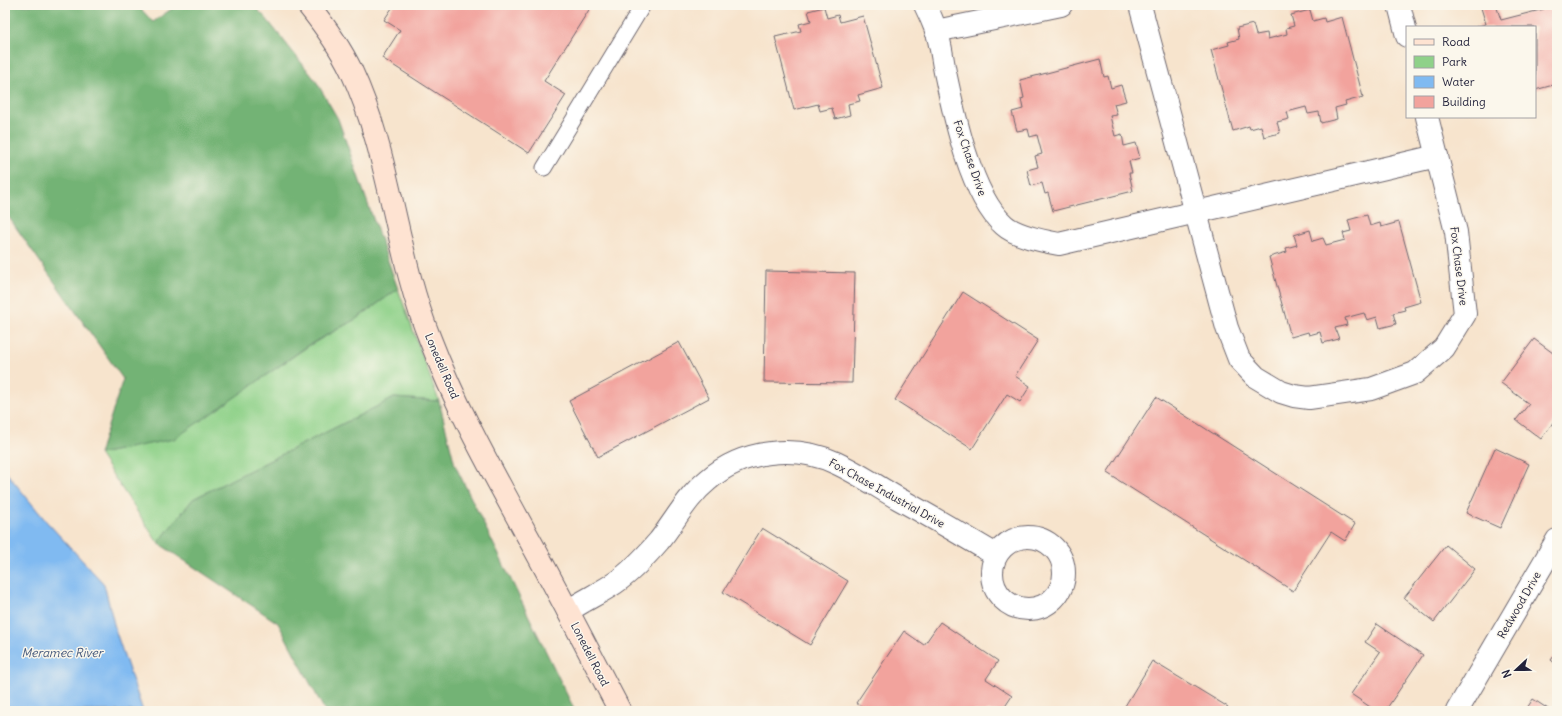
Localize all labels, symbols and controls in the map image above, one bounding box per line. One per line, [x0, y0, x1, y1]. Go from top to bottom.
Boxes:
legend [1406, 26, 1536, 118]
text: Road [1442, 34, 1470, 49]
text: Park [1442, 54, 1467, 69]
text: Water [1442, 74, 1475, 89]
text: Building [1442, 94, 1486, 109]
street label: Fox Chase Drive [950, 118, 990, 198]
street label: Fox Chase Drive [1447, 226, 1471, 306]
street label: Lonedell Road [422, 331, 462, 401]
street label: Fox Chase Industrial Drive [827, 455, 947, 531]
street label: Redwood Drive [1494, 569, 1544, 641]
street label: Lonedell Road [568, 620, 612, 689]
water label: Meramec River [21, 645, 105, 660]
north arrow [1496, 650, 1536, 690]
text: N [1499, 668, 1515, 680]

